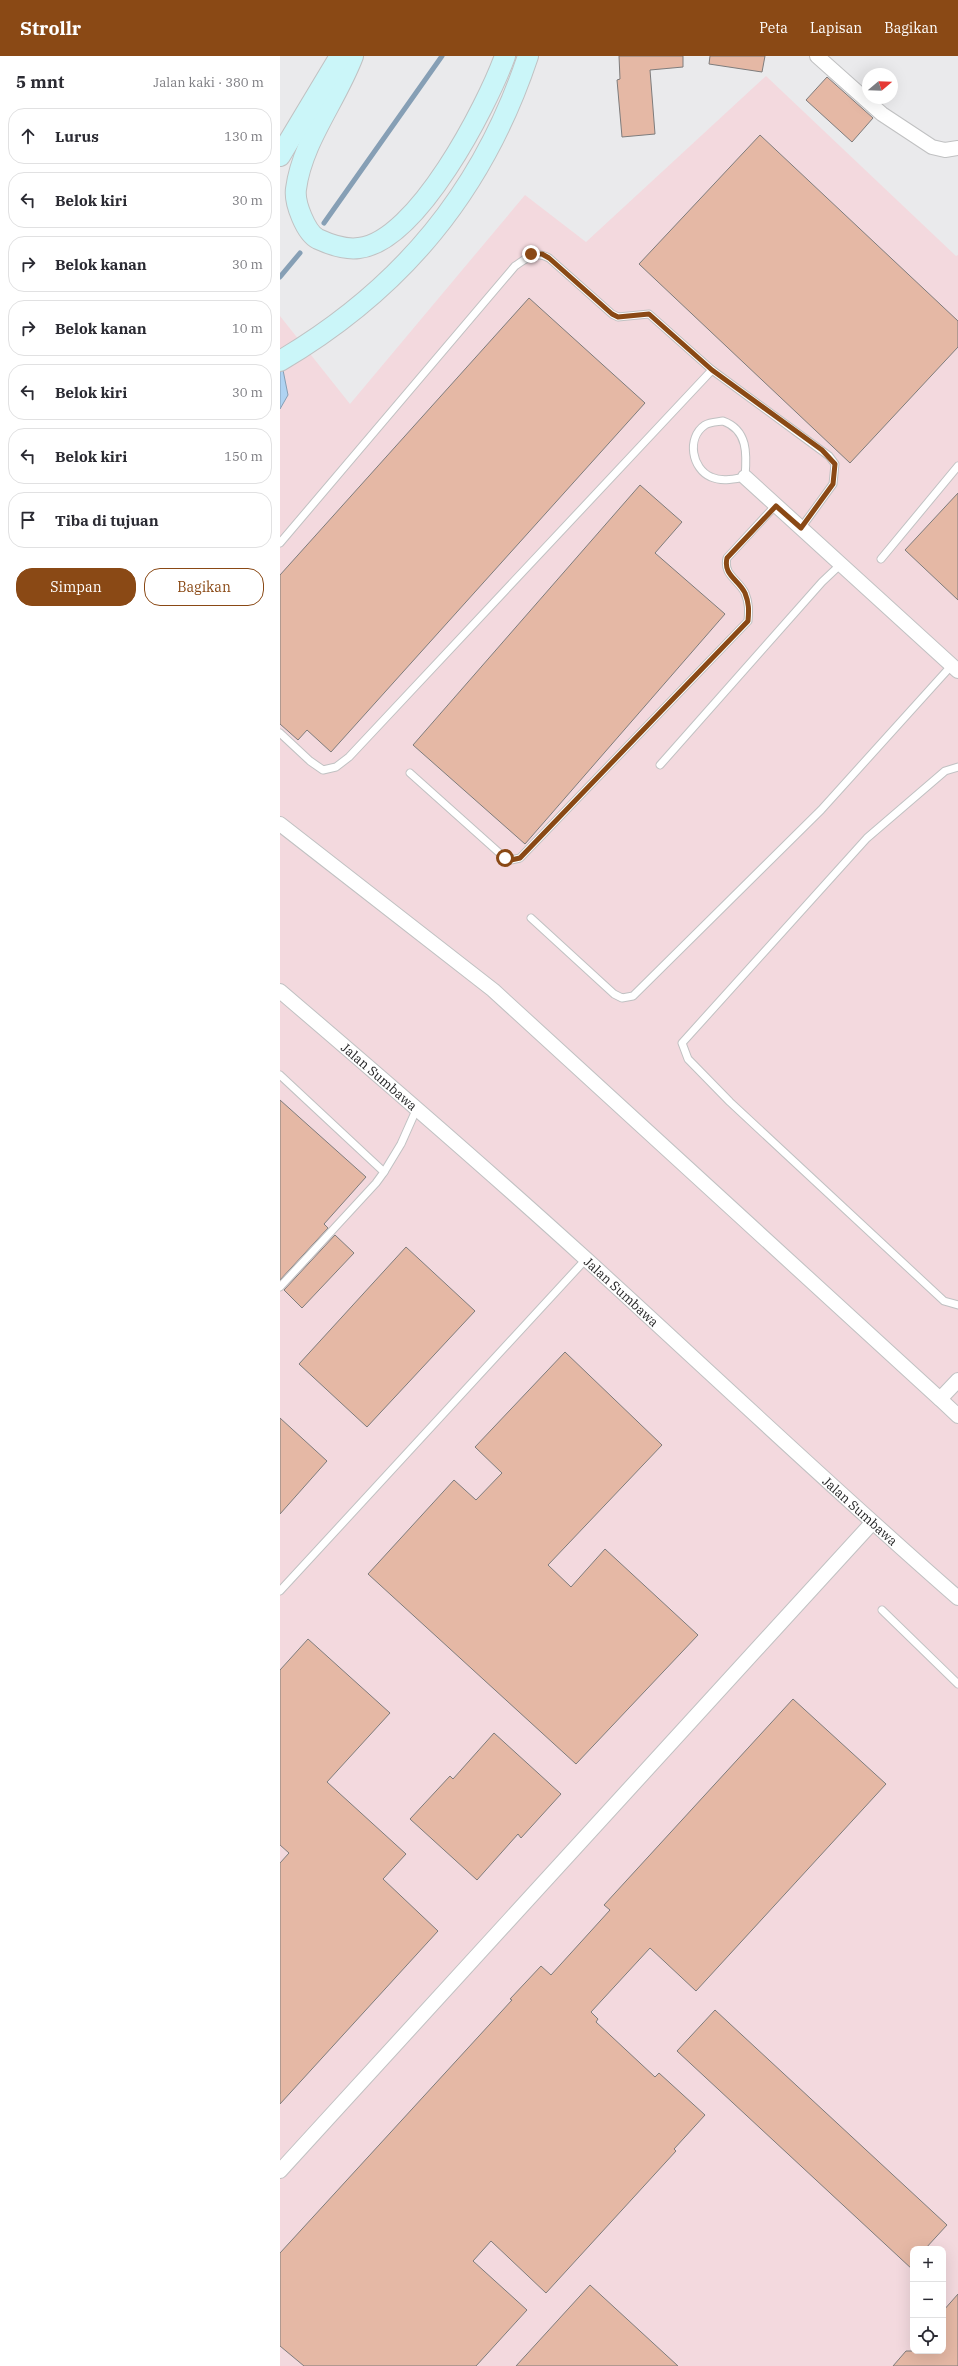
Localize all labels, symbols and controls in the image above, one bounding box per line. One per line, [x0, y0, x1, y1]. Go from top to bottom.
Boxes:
text: Strollr [20, 16, 81, 40]
text: Peta [759, 19, 788, 37]
text: Lapisan [810, 19, 862, 37]
text: Bagikan [884, 19, 938, 37]
north arrow [862, 68, 898, 104]
text: 5 mnt [16, 71, 64, 93]
text: Jalan kaki · 380 m [153, 74, 264, 91]
icon: ahead [17, 125, 39, 147]
text: Lurus [55, 127, 99, 146]
text: 130 m [224, 128, 263, 145]
icon: left [17, 189, 39, 211]
text: Belok kiri [55, 191, 127, 210]
text: 30 m [232, 192, 263, 209]
route end [522, 245, 540, 263]
icon: right [17, 253, 39, 275]
text: Belok kanan [55, 255, 147, 274]
text: 30 m [232, 256, 263, 273]
icon: right [17, 317, 39, 339]
text: Belok kanan [55, 319, 147, 338]
text: 10 m [232, 320, 263, 337]
icon: left [17, 381, 39, 403]
text: Belok kiri [55, 383, 127, 402]
text: 30 m [232, 384, 263, 401]
icon: left [17, 445, 39, 467]
text: Belok kiri [55, 447, 127, 466]
text: 150 m [224, 448, 263, 465]
icon: arrive [17, 509, 39, 531]
text: Tiba di tujuan [55, 511, 159, 530]
button: Simpan [16, 568, 136, 606]
button: Bagikan [144, 568, 264, 606]
route start [496, 849, 514, 867]
street label: Jalan Sumbawa [337, 1039, 421, 1114]
street label: Jalan Sumbawa [580, 1253, 662, 1330]
street label: Jalan Sumbawa [819, 1473, 901, 1550]
map controls [910, 2246, 946, 2354]
button: + [910, 2246, 946, 2282]
button: − [910, 2282, 946, 2318]
button: locate [910, 2318, 946, 2354]

